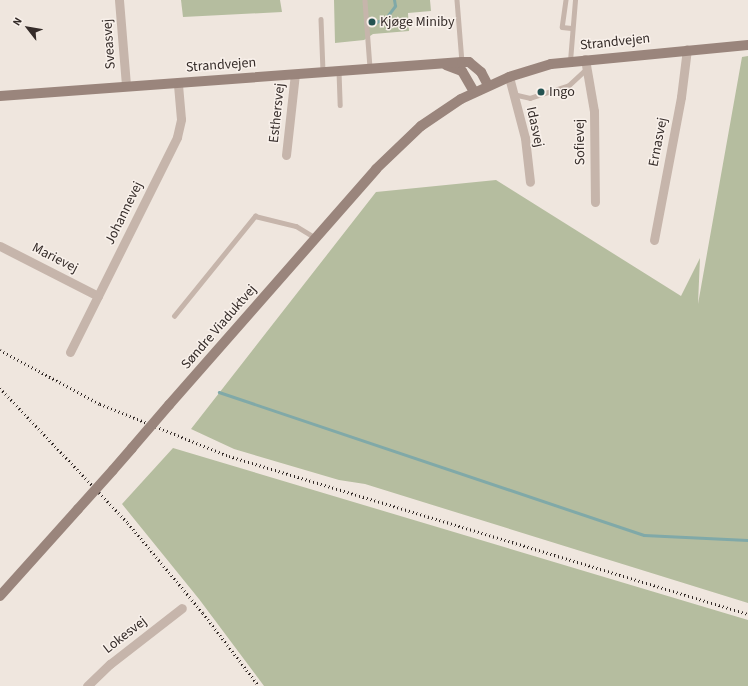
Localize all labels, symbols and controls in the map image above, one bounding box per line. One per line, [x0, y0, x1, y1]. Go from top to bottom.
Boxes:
north arrow [8, 8, 48, 48]
place label: Kjøge Miniby [380, 14, 455, 30]
text: N [9, 15, 26, 29]
marker: Kjøge Miniby [367, 17, 377, 27]
street label: Sveasvej [99, 18, 119, 70]
street label: Strandvejen [579, 30, 651, 54]
street label: Strandvejen [185, 54, 257, 76]
street label: Esthersvej [266, 82, 288, 144]
place label: Ingo [549, 84, 575, 100]
marker: Ingo [536, 87, 546, 97]
street label: Idasvej [522, 105, 548, 149]
street label: Ernasvej [645, 116, 671, 168]
street label: Sofievej [571, 119, 589, 165]
street label: Johannevej [102, 179, 146, 247]
street label: Marievej [29, 239, 81, 277]
street label: Søndre Viaduktvej [178, 281, 260, 373]
street label: Lokesvej [100, 613, 150, 657]

